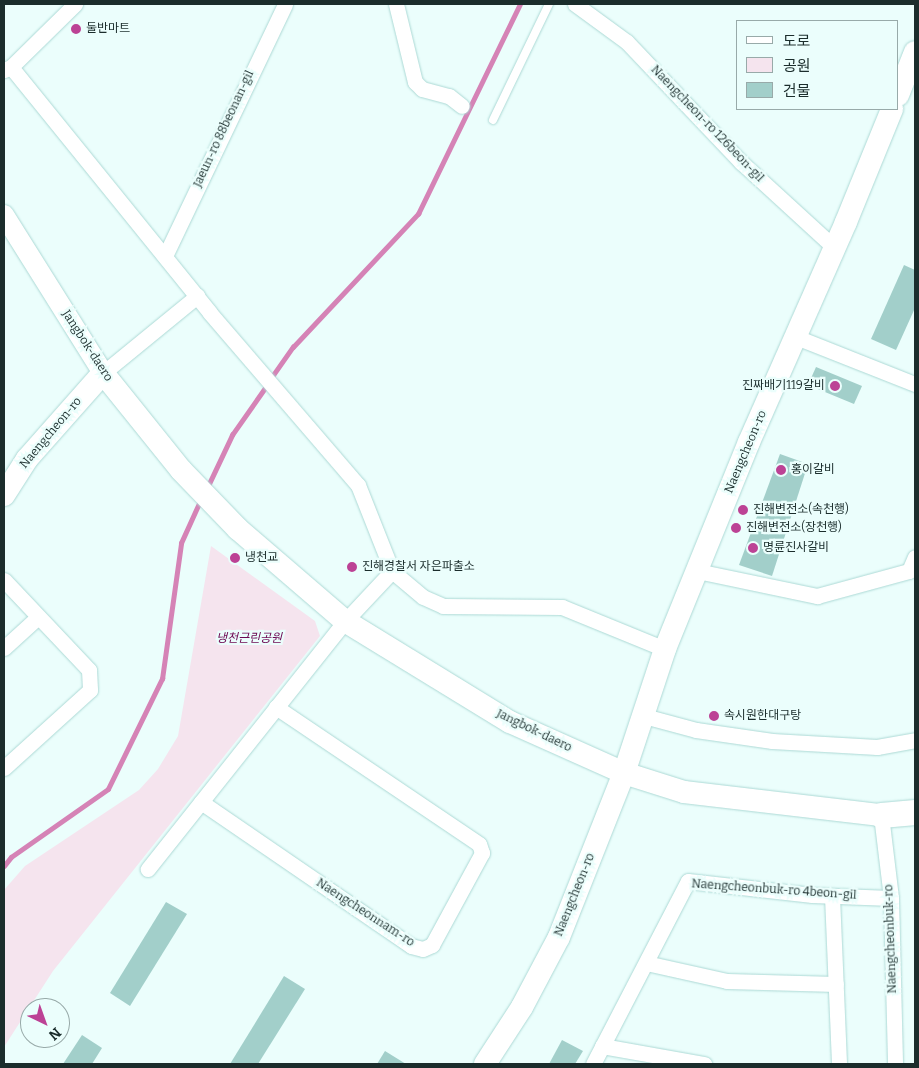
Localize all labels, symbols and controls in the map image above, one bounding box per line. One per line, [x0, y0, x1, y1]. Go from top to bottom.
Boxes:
legend [736, 20, 899, 110]
place label: 둘반마트 [86, 22, 130, 36]
marker: 둘반마트 [70, 23, 82, 35]
text: 도로 [783, 32, 811, 50]
text: 공원 [783, 57, 811, 75]
street label: Naengcheon-ro 126beon-gil [648, 63, 766, 185]
street label: Jaeun-ro 88beonan-gil [191, 68, 257, 190]
text: 건물 [783, 82, 811, 100]
street label: Jangbok-daero [59, 308, 115, 384]
place label: 진짜배기119갈비 [742, 379, 825, 393]
marker: 진짜배기119갈비 [829, 380, 841, 392]
street label: Naengcheon-ro [17, 394, 85, 472]
street label: Naengcheon-ro [722, 408, 770, 496]
place label: 홍이갈비 [791, 463, 835, 477]
marker: 홍이갈비 [775, 464, 787, 476]
place label: 진해변전소(속천행) [753, 503, 849, 517]
marker: 진해변전소(속천행) [737, 504, 749, 516]
place label: 진해변전소(장천행) [746, 521, 842, 535]
marker: 진해변전소(장천행) [730, 522, 742, 534]
place label: 명륜진사갈비 [763, 541, 829, 555]
marker: 명륜진사갈비 [747, 542, 759, 554]
place label: 냉천교 [245, 551, 278, 565]
marker: 냉천교 [229, 552, 241, 564]
place label: 진해경찰서 자은파출소 [362, 560, 475, 574]
marker: 진해경찰서 자은파출소 [346, 561, 358, 573]
park label: 냉천근린공원 [216, 632, 282, 646]
street label: Jangbok-daero [494, 707, 574, 755]
place label: 속시원한대구탕 [724, 709, 801, 723]
marker: 속시원한대구탕 [708, 710, 720, 722]
street label: Naengcheon-ro [552, 851, 598, 939]
street label: Naengcheonnam-ro [313, 876, 417, 950]
street label: Naengcheonbuk-ro 4beon-gil [691, 877, 857, 903]
street label: Naengcheonbuk-ro [882, 884, 900, 994]
north arrow [20, 998, 70, 1048]
text: N [45, 1024, 64, 1044]

